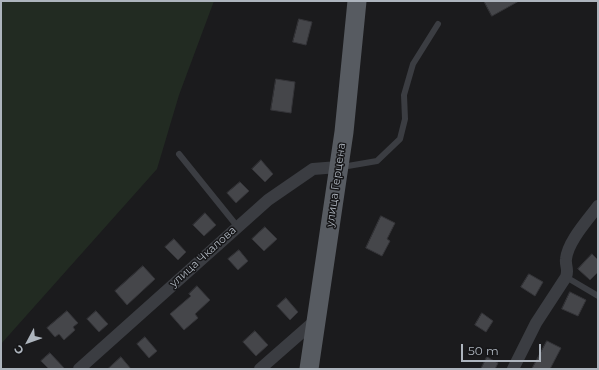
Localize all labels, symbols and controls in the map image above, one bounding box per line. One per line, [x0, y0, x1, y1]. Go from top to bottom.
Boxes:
street label: улица Герцена [324, 142, 348, 228]
street label: улица Чкалова [167, 224, 239, 290]
north arrow [8, 322, 48, 362]
scale bar [463, 336, 543, 362]
text: С [11, 342, 27, 357]
text: 50 m [468, 343, 499, 358]

